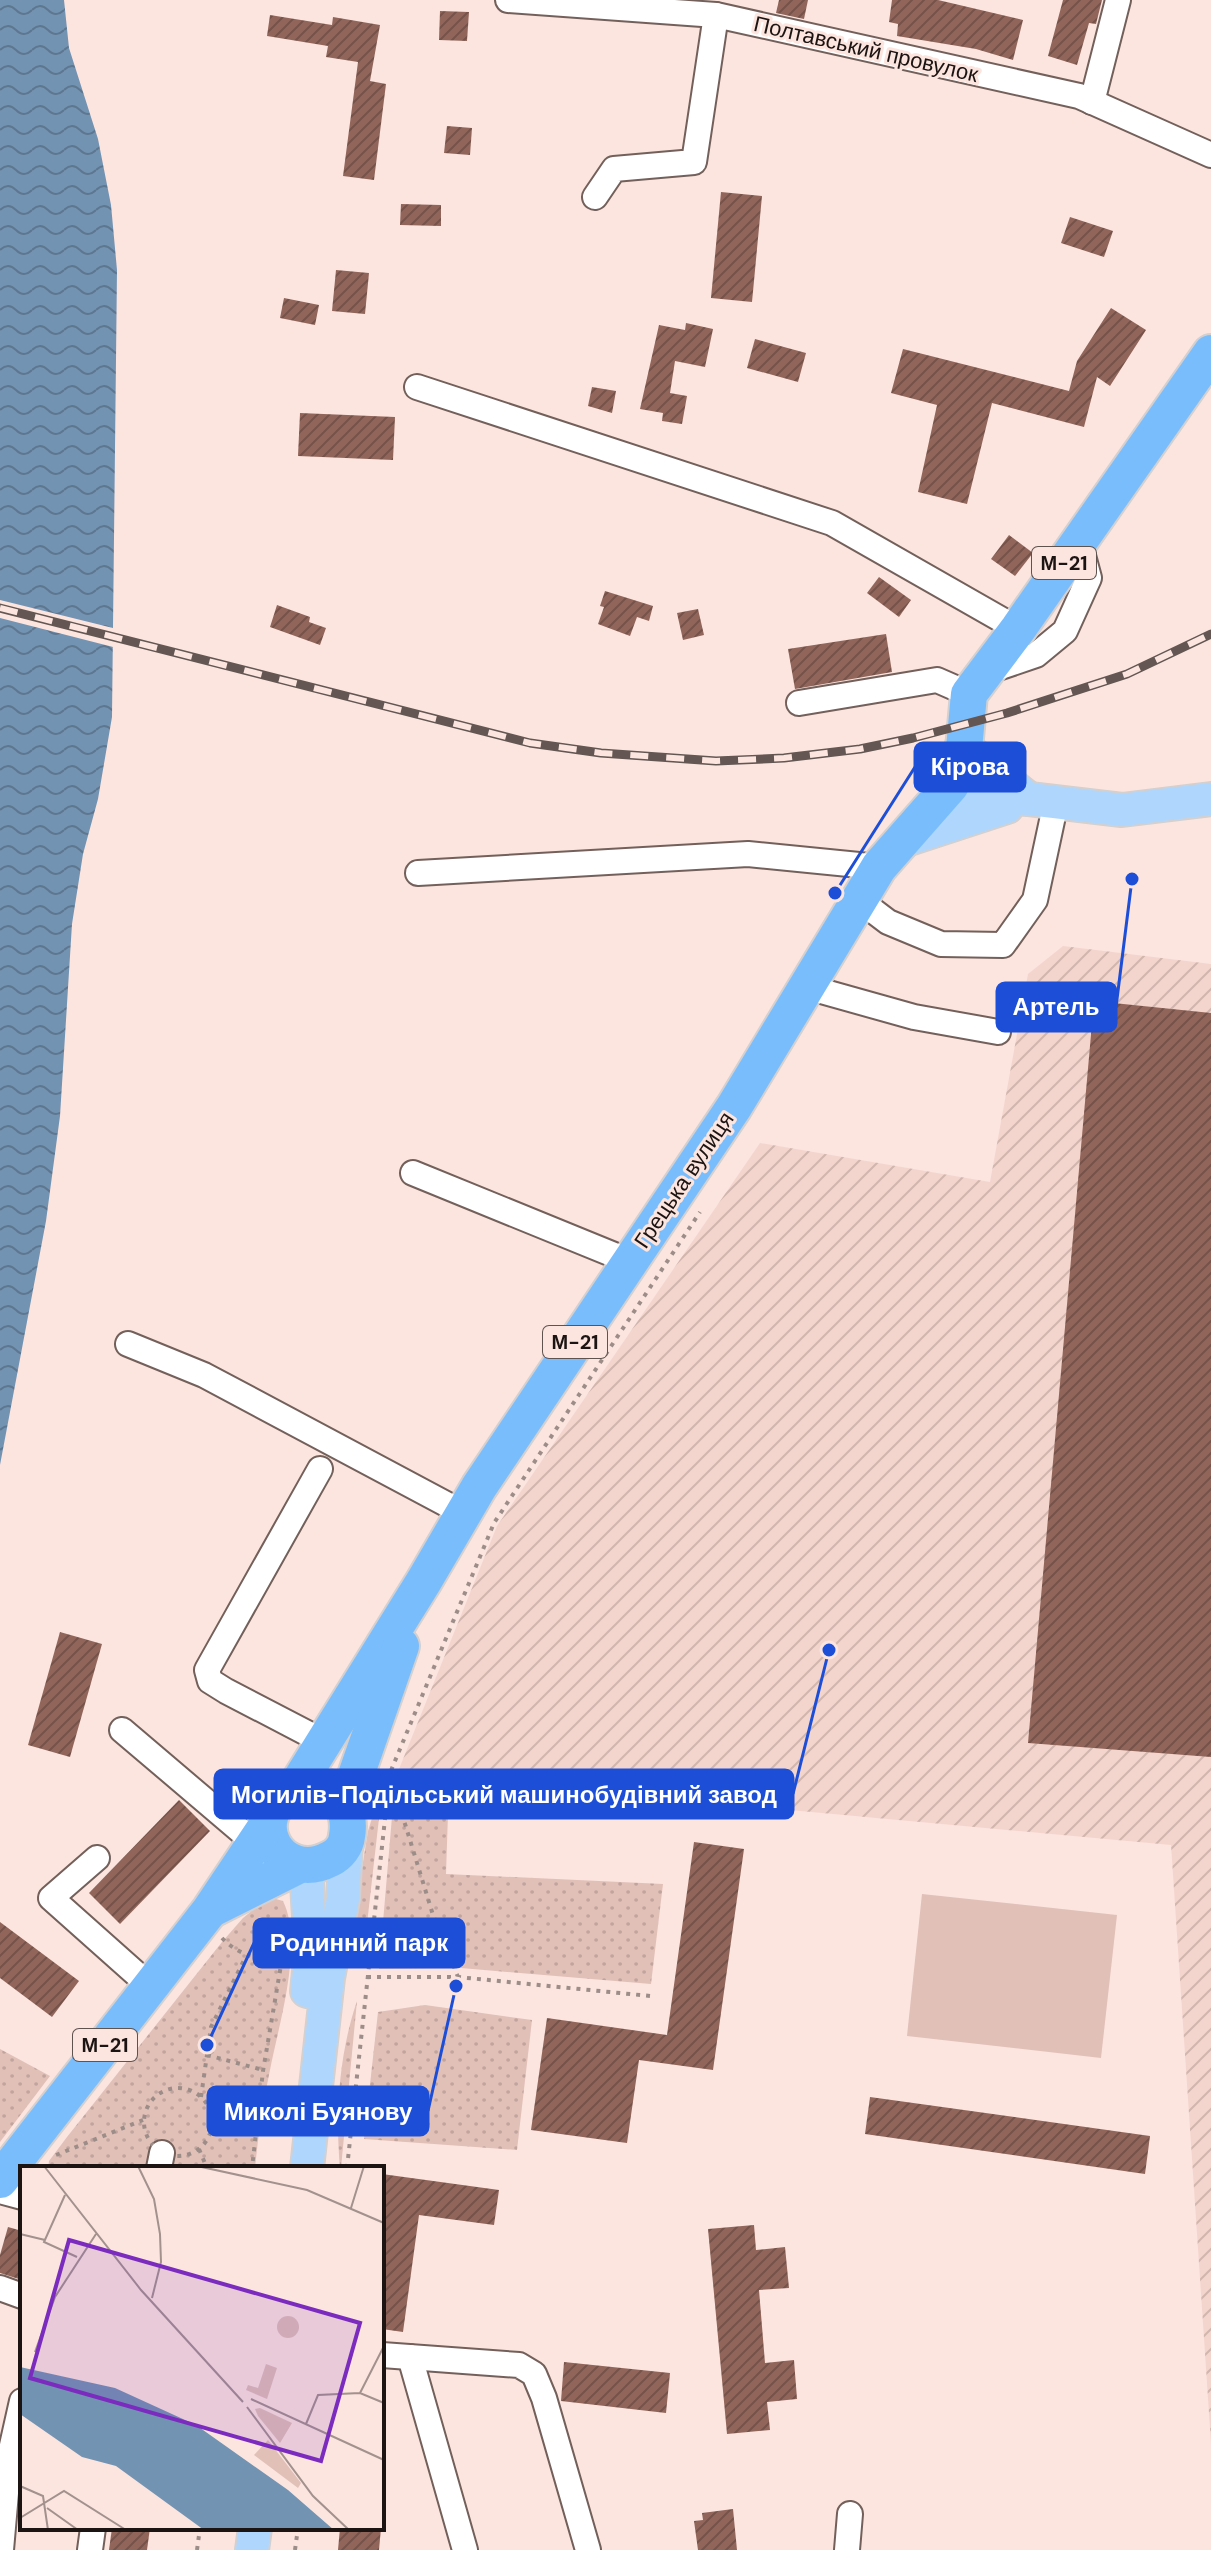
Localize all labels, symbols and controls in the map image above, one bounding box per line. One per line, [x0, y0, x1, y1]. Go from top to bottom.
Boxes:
street label: Полтавський провулок [751, 9, 981, 89]
road number: М-21 [1032, 547, 1096, 579]
callout: Кірова [915, 743, 1025, 791]
text: Кірова [931, 751, 1010, 782]
callout: Артель [997, 983, 1116, 1031]
text: Артель [1013, 991, 1099, 1022]
street label: Грецька вулиця [628, 1106, 740, 1254]
road number: М-21 [543, 1326, 607, 1358]
callout: Могилів-Подільський машинобудівний завод [215, 1770, 793, 1818]
text: Могилів-Подільський машинобудівний завод [231, 1779, 777, 1810]
callout: Родинний парк [254, 1919, 464, 1967]
text: Родинний парк [270, 1927, 449, 1958]
road number: М-21 [73, 2029, 137, 2061]
callout: Миколі Буянову [208, 2087, 428, 2135]
text: Миколі Буянову [224, 2096, 413, 2127]
inset map [20, 2166, 384, 2530]

